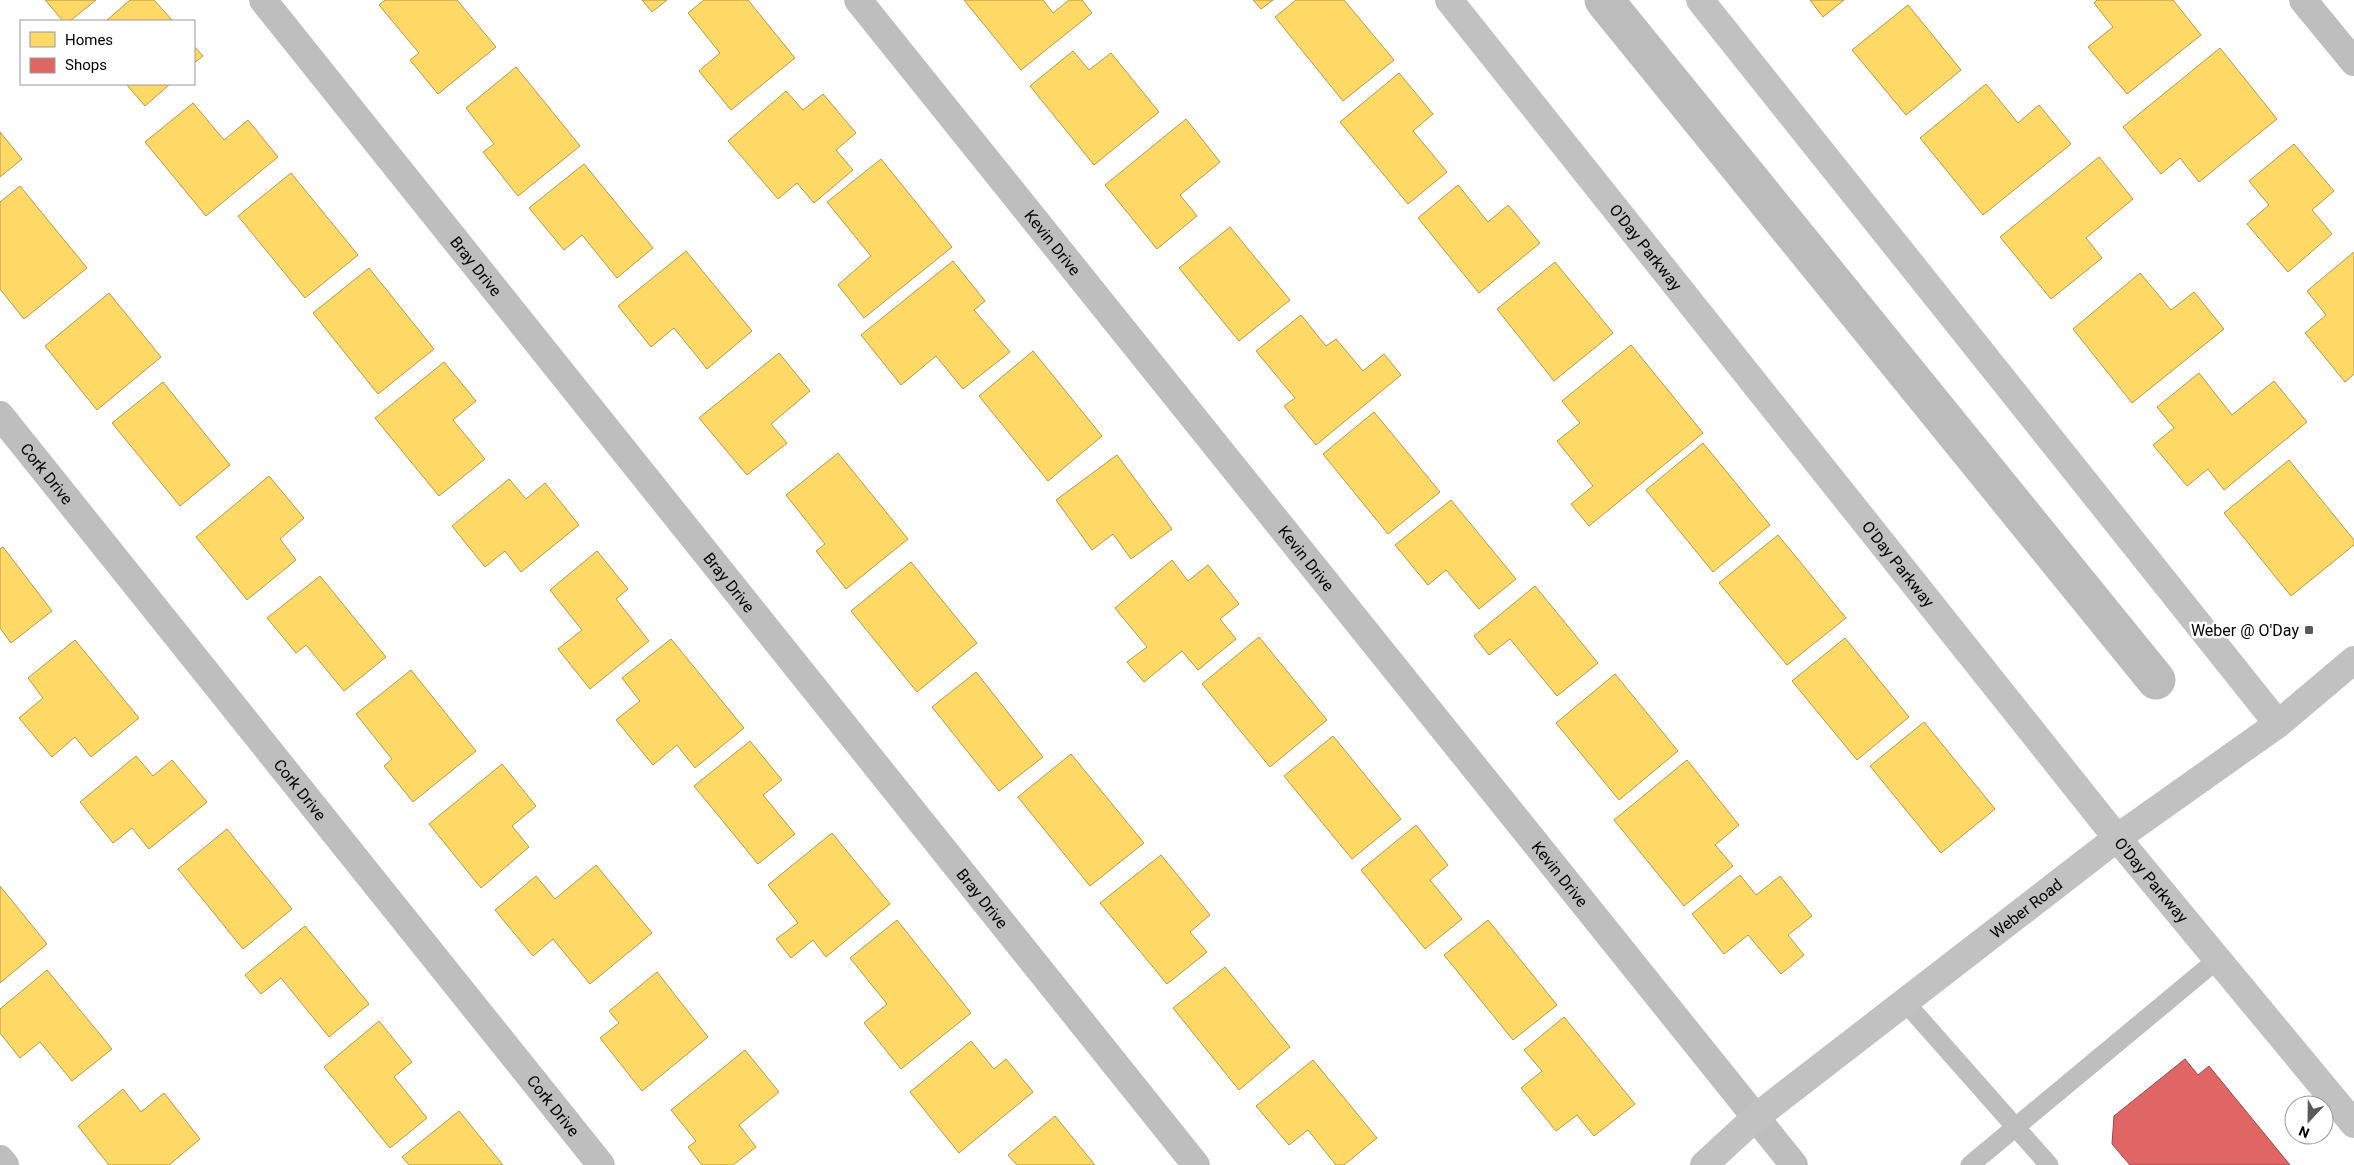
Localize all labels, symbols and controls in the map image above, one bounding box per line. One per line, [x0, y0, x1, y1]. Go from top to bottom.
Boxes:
legend [20, 20, 195, 85]
text: Homes [65, 31, 113, 49]
text: Shops [65, 56, 107, 74]
street label: O'Day Parkway [1605, 200, 1686, 295]
street label: Kevin Drive [1020, 206, 1084, 279]
street label: Bray Drive [446, 233, 505, 300]
street label: Cork Drive [16, 439, 77, 508]
street label: O'Day Parkway [1858, 517, 1938, 611]
street label: Kevin Drive [1274, 522, 1338, 595]
street label: Bray Drive [699, 549, 759, 616]
place label: Weber @ O'Day [2191, 621, 2299, 640]
marker: Weber @ O'Day [2303, 624, 2315, 636]
street label: Cork Drive [270, 755, 330, 824]
street label: O'Day Parkway [2111, 834, 2192, 927]
street label: Kevin Drive [1528, 838, 1592, 911]
street label: Bray Drive [952, 865, 1012, 932]
street label: Weber Road [1986, 875, 2066, 943]
street label: Cork Drive [523, 1072, 583, 1140]
north arrow [2284, 1095, 2334, 1145]
text: N [2297, 1123, 2312, 1141]

